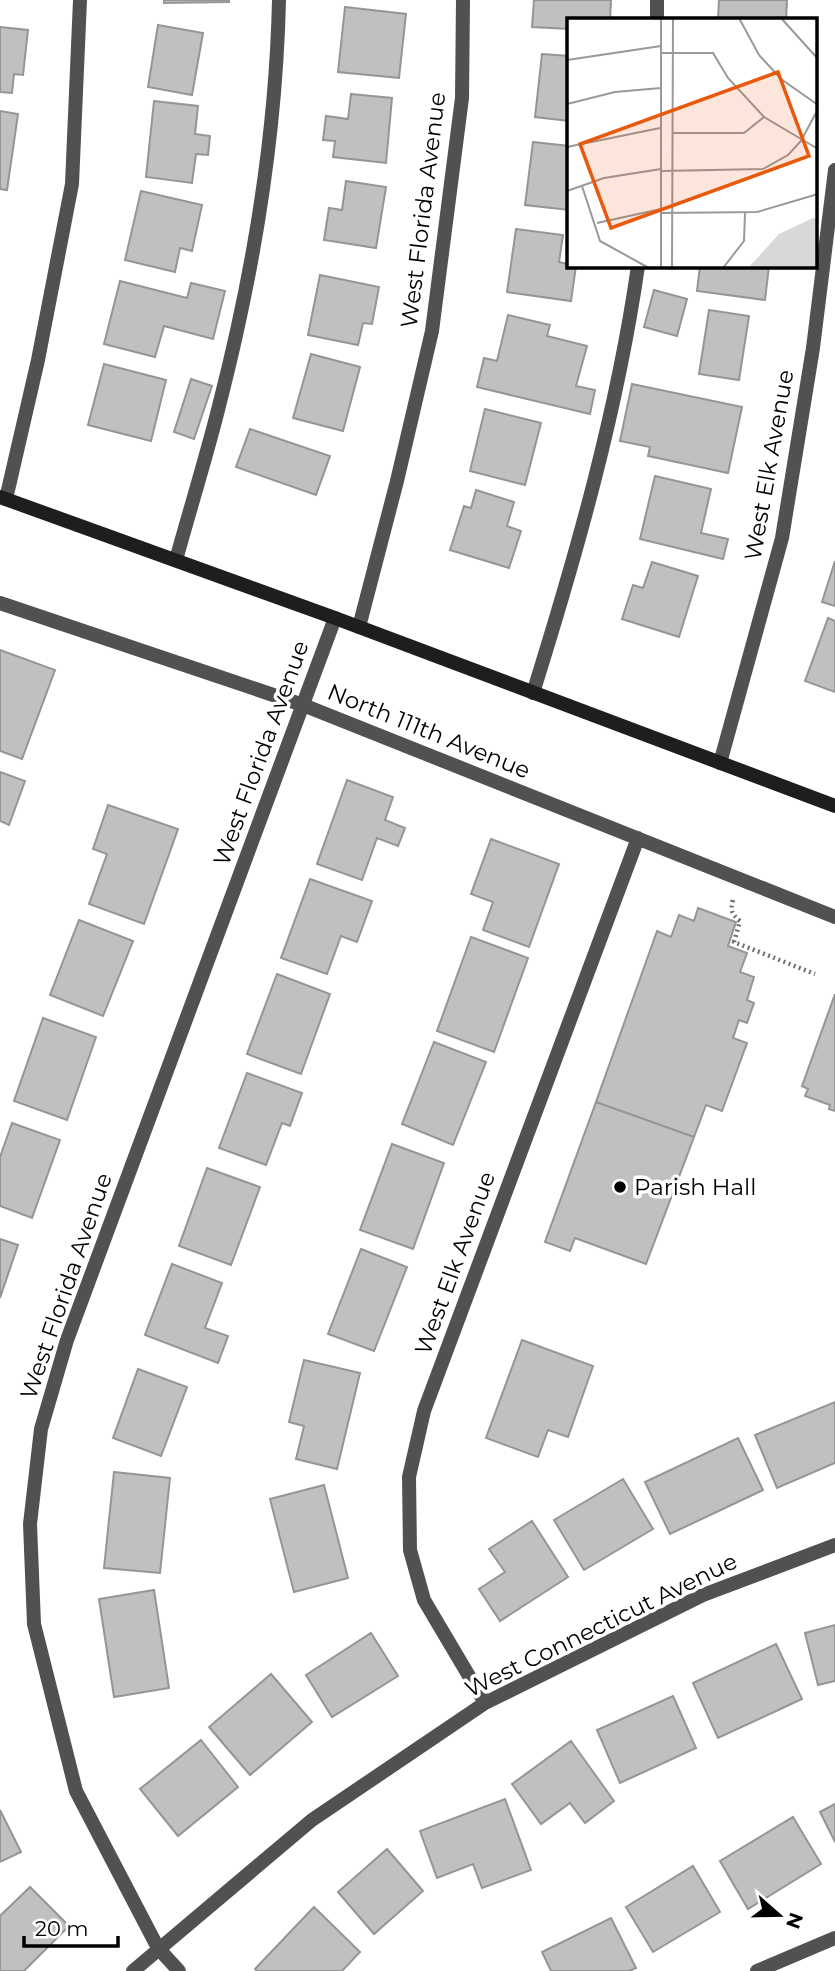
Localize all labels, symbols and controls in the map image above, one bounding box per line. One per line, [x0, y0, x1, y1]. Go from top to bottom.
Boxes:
inset map [567, 18, 818, 268]
street label: West Florida Avenue [395, 91, 451, 329]
street label: West Elk Avenue [738, 368, 800, 562]
street label: West Florida Avenue [207, 637, 315, 869]
street label: North 111th Avenue [324, 678, 534, 784]
street label: West Elk Avenue [409, 1168, 501, 1358]
street label: West Florida Avenue [14, 1169, 118, 1403]
place label: Parish Hall [634, 1173, 756, 1201]
marker: Parish Hall [612, 1179, 628, 1195]
street label: West Connecticut Avenue [460, 1547, 742, 1703]
north arrow [744, 1880, 814, 1950]
scale bar [24, 1904, 119, 1948]
text: N [781, 1909, 808, 1932]
text: 20 m [35, 1916, 89, 1941]

